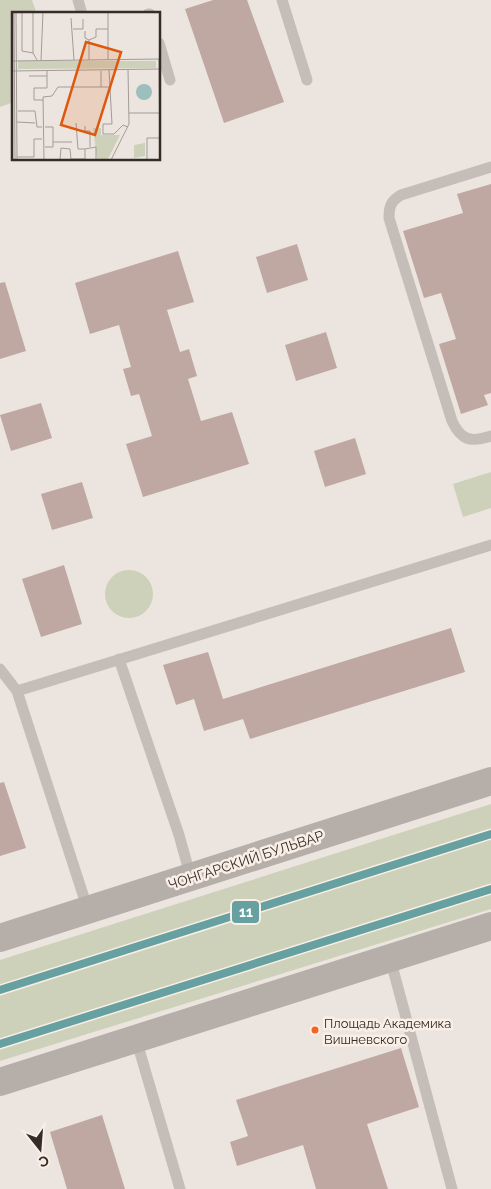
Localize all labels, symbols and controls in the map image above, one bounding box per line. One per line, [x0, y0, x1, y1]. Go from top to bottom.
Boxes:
inset map [12, 12, 160, 160]
street label: ЧОНГАРСКИЙ БУЛЬВАР [166, 826, 326, 893]
line badge: 11 [231, 900, 260, 924]
text: 11 [239, 904, 253, 920]
place label: Площадь Академика Вишневского [324, 1016, 451, 1047]
marker: Площадь Академика Вишневского [310, 1025, 320, 1035]
north arrow [15, 1124, 65, 1174]
text: С [36, 1152, 51, 1171]

